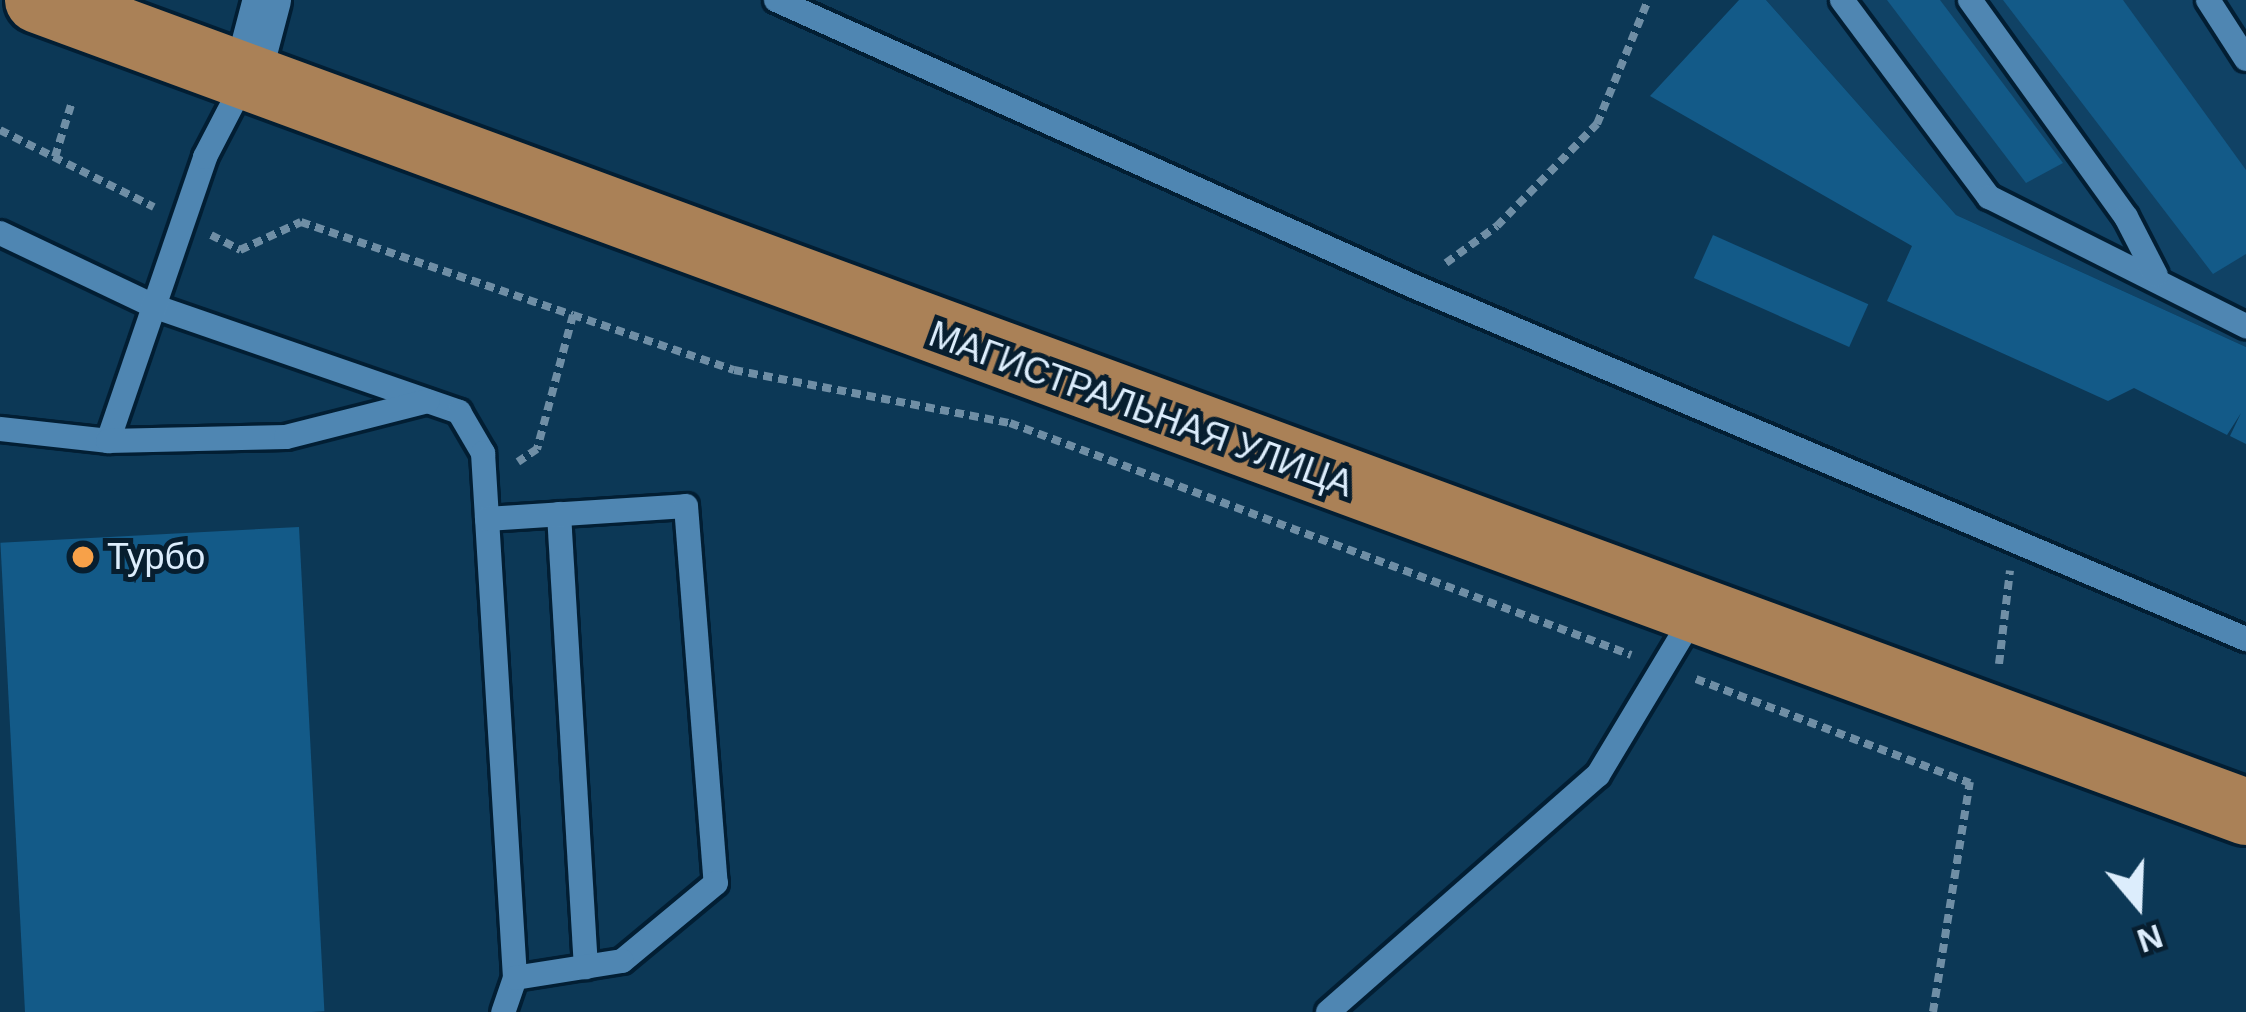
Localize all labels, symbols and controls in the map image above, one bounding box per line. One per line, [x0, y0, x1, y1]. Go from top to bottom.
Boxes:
street label: МАГИСТРАЛЬНАЯ УЛИЦА [923, 312, 1359, 506]
place label: Турбо [107, 535, 205, 579]
marker: Турбо [70, 544, 96, 570]
north arrow [2078, 844, 2198, 964]
text: N [2133, 917, 2167, 960]

